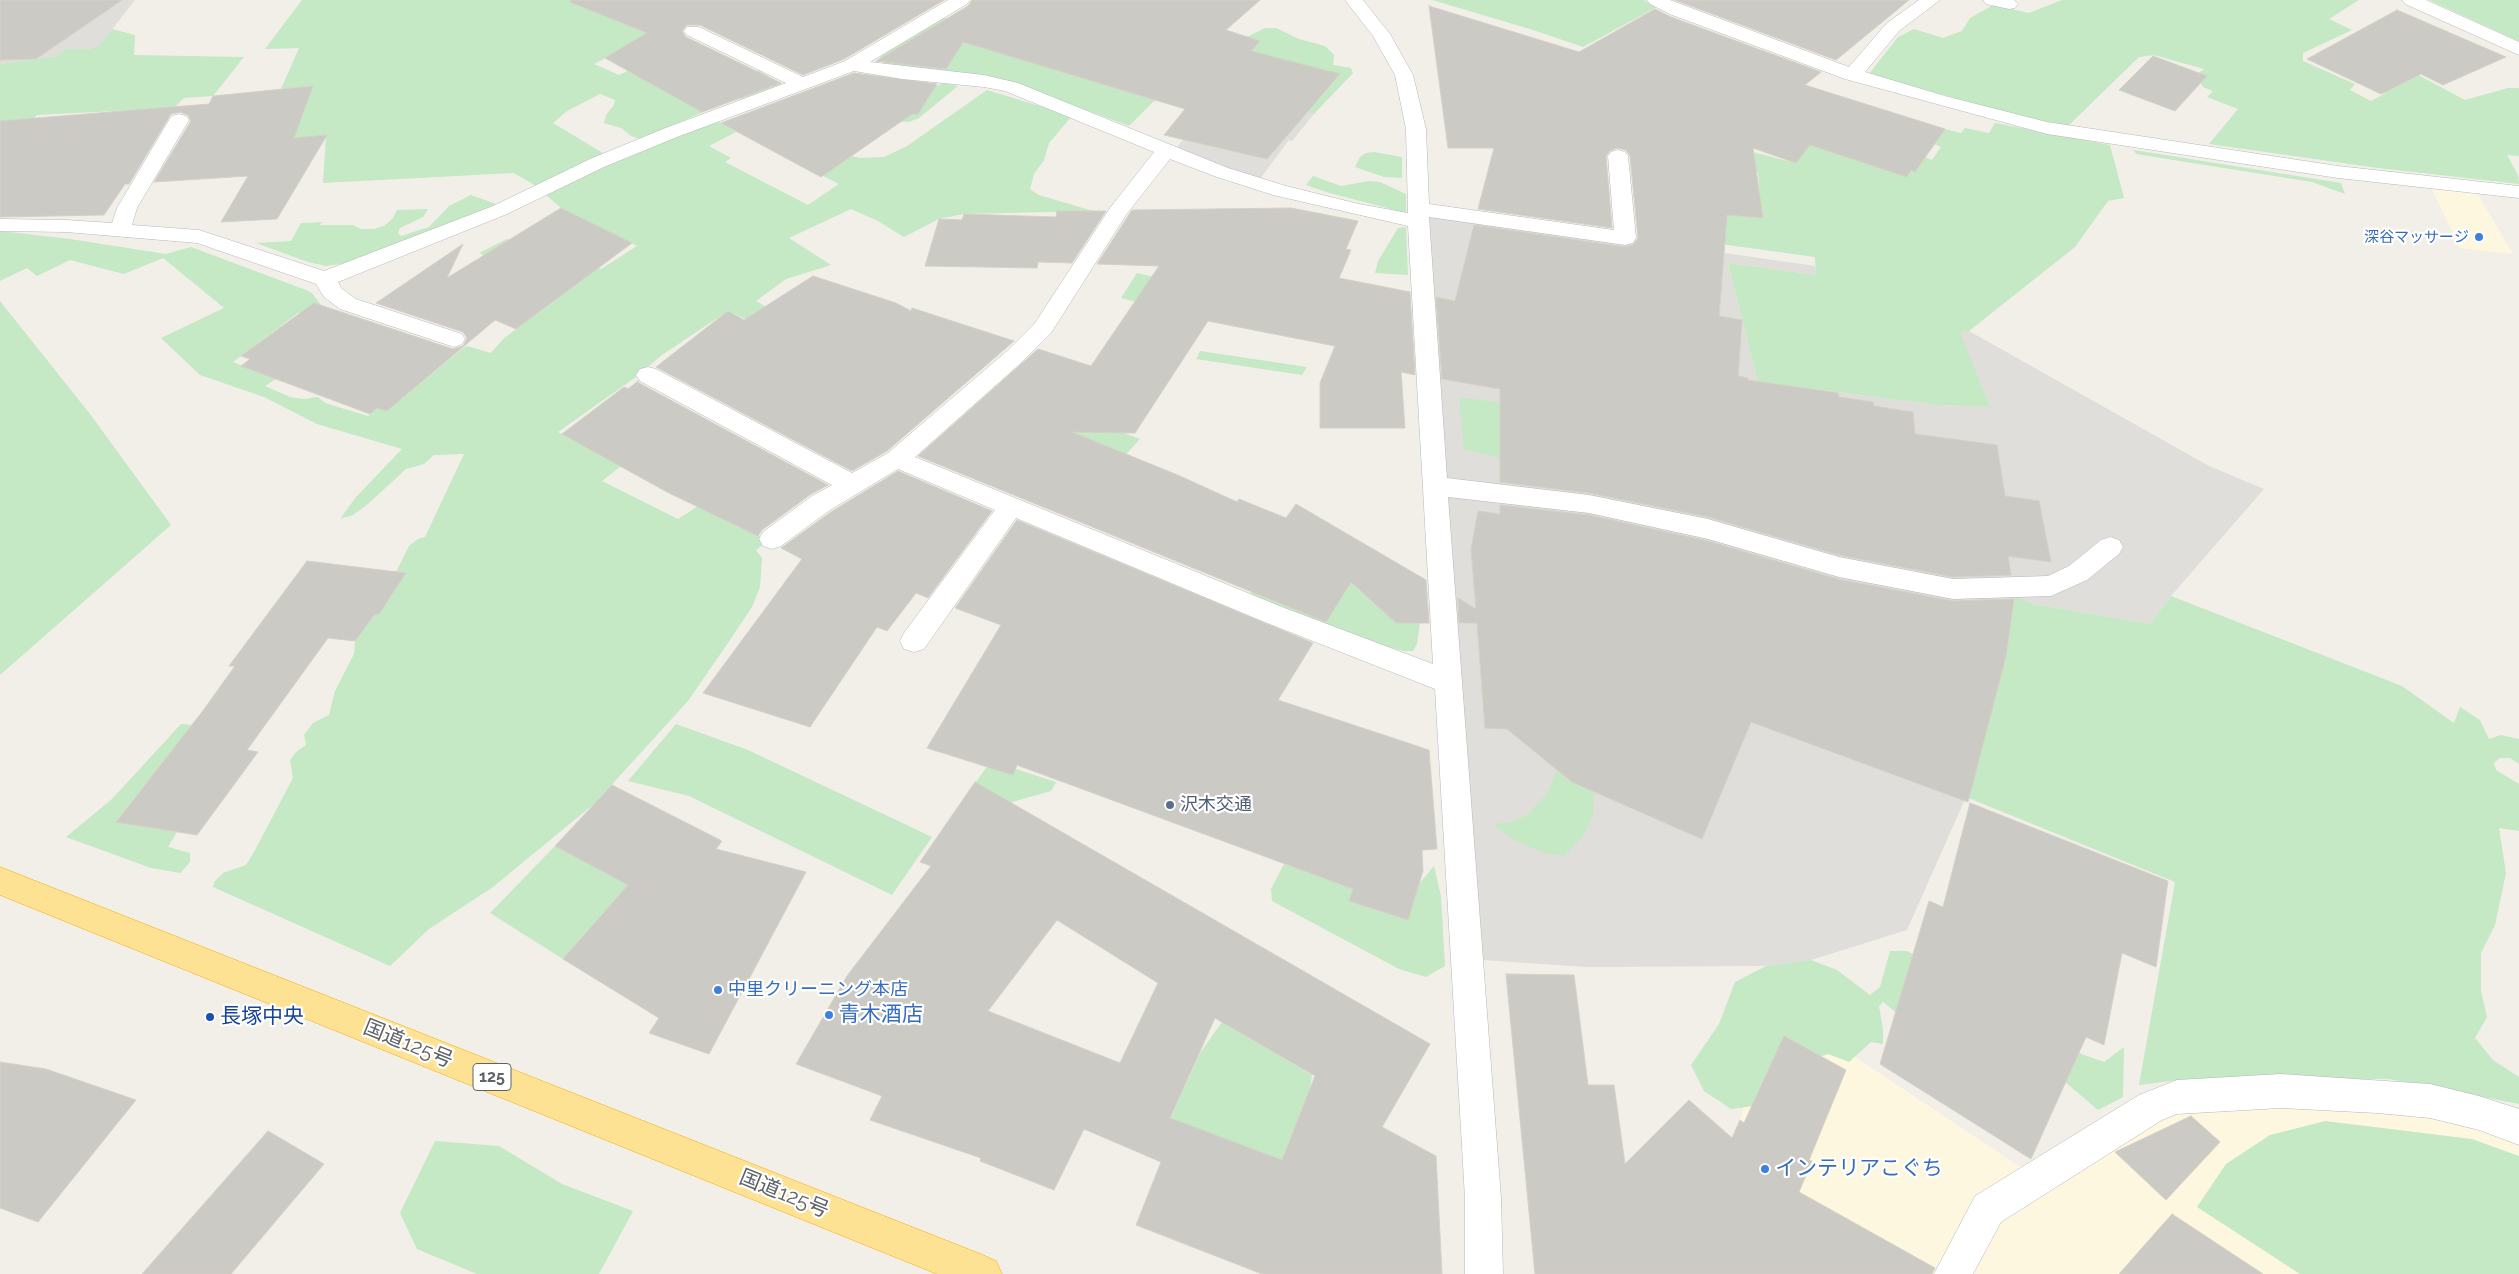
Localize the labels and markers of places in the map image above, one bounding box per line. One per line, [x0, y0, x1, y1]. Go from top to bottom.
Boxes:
place label: 深谷マッサージ [2364, 228, 2469, 246]
marker: 深谷マッサージ [2473, 231, 2485, 243]
place label: 沢木交通 [1180, 794, 1252, 816]
marker: 沢木交通 [1164, 799, 1176, 811]
place label: 中里クリーニング本店 [728, 979, 908, 1001]
marker: 中里クリーニング本店 [712, 984, 724, 996]
place label: 青木酒店 [839, 1002, 923, 1028]
place label: 長塚中央 [220, 1004, 304, 1030]
marker: 青木酒店 [823, 1009, 835, 1021]
marker: 長塚中央 [204, 1011, 216, 1023]
place label: インテリアこぐち [1775, 1156, 1943, 1182]
marker: インテリアこぐち [1759, 1163, 1771, 1175]

